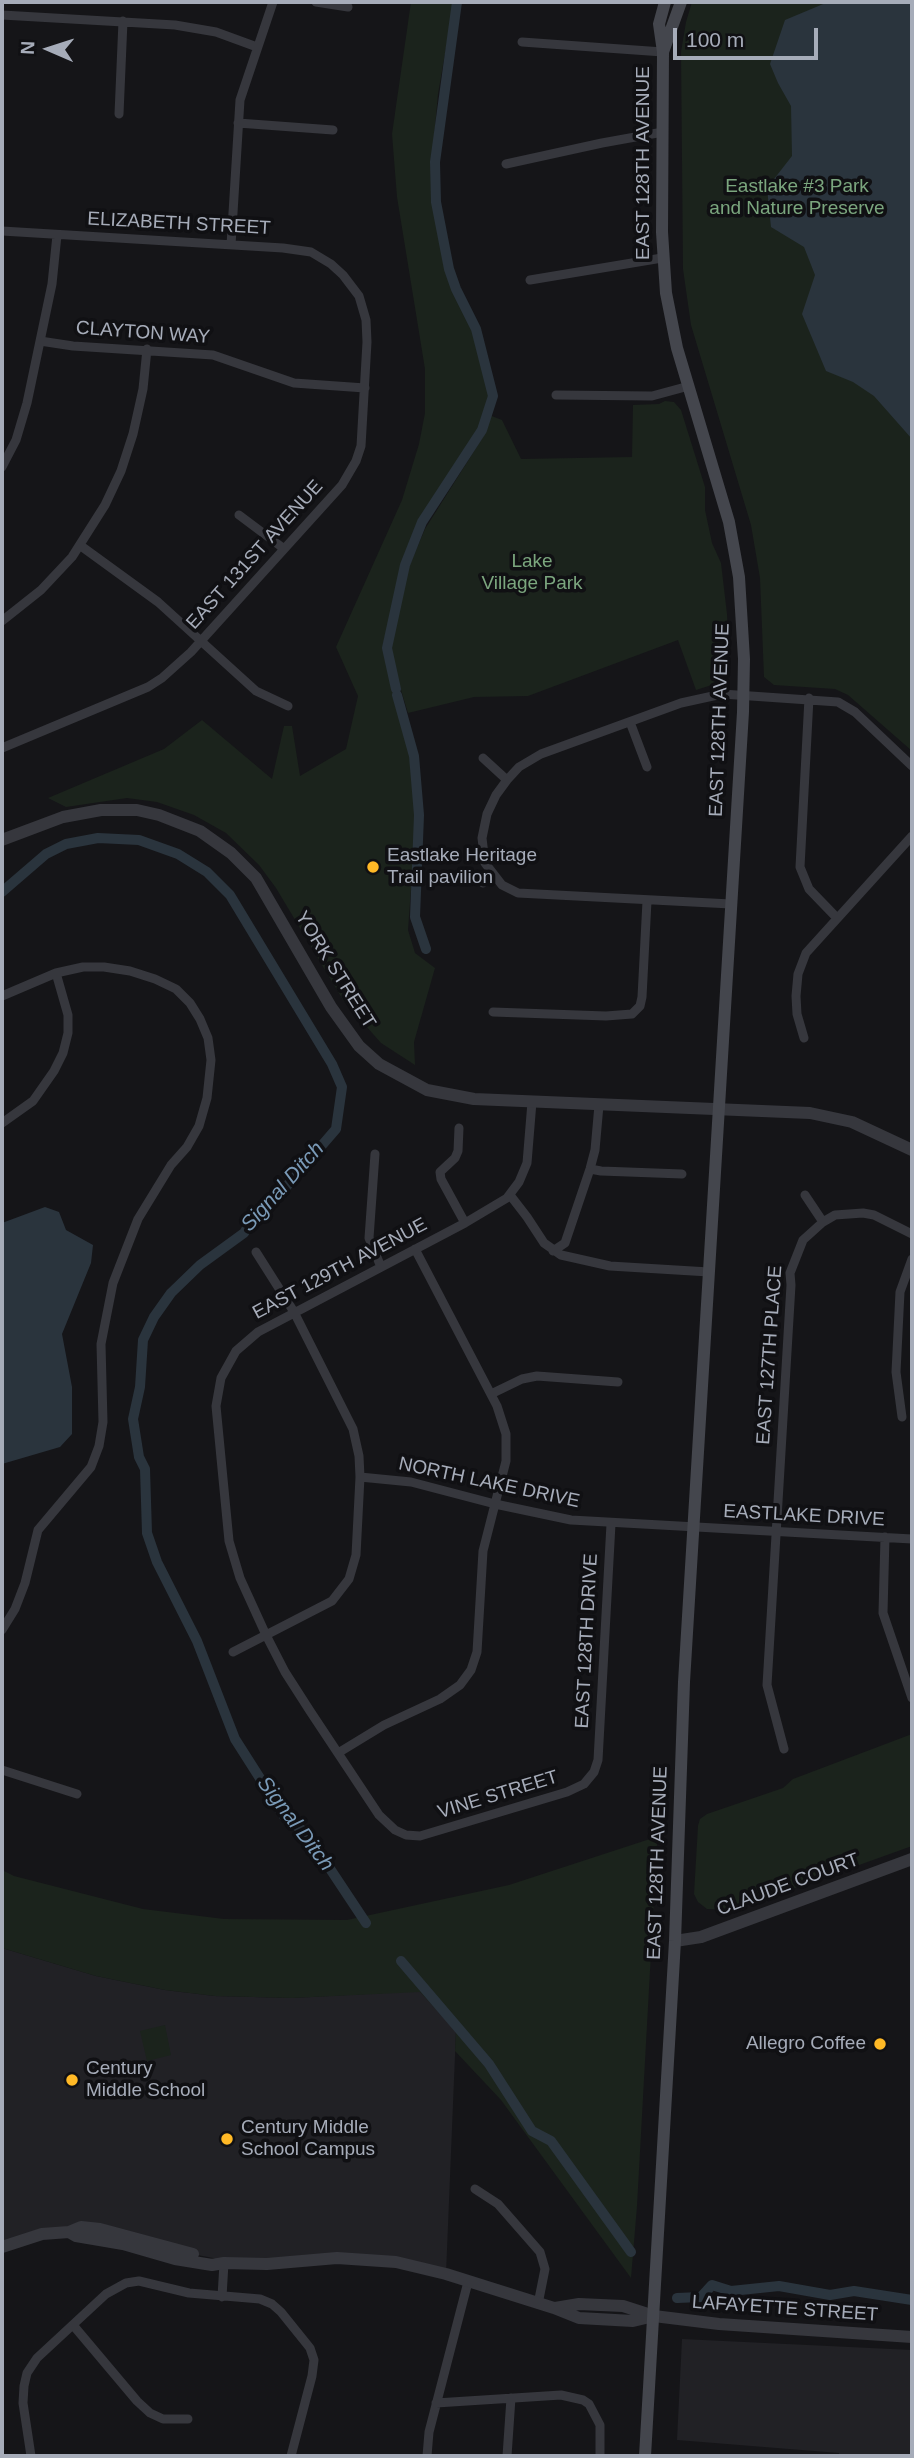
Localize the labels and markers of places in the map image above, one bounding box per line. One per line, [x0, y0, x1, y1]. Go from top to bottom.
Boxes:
place label: Eastlake Heritage Trail pavilion [387, 845, 537, 889]
marker: Eastlake Heritage Trail pavilion [365, 859, 381, 875]
place label: Allegro Coffee [746, 2033, 866, 2055]
marker: Allegro Coffee [872, 2036, 888, 2052]
place label: Century Middle School [86, 2058, 205, 2102]
marker: Century Middle School [64, 2072, 80, 2088]
place label: Century Middle School Campus [241, 2117, 375, 2161]
marker: Century Middle School Campus [219, 2131, 235, 2147]

